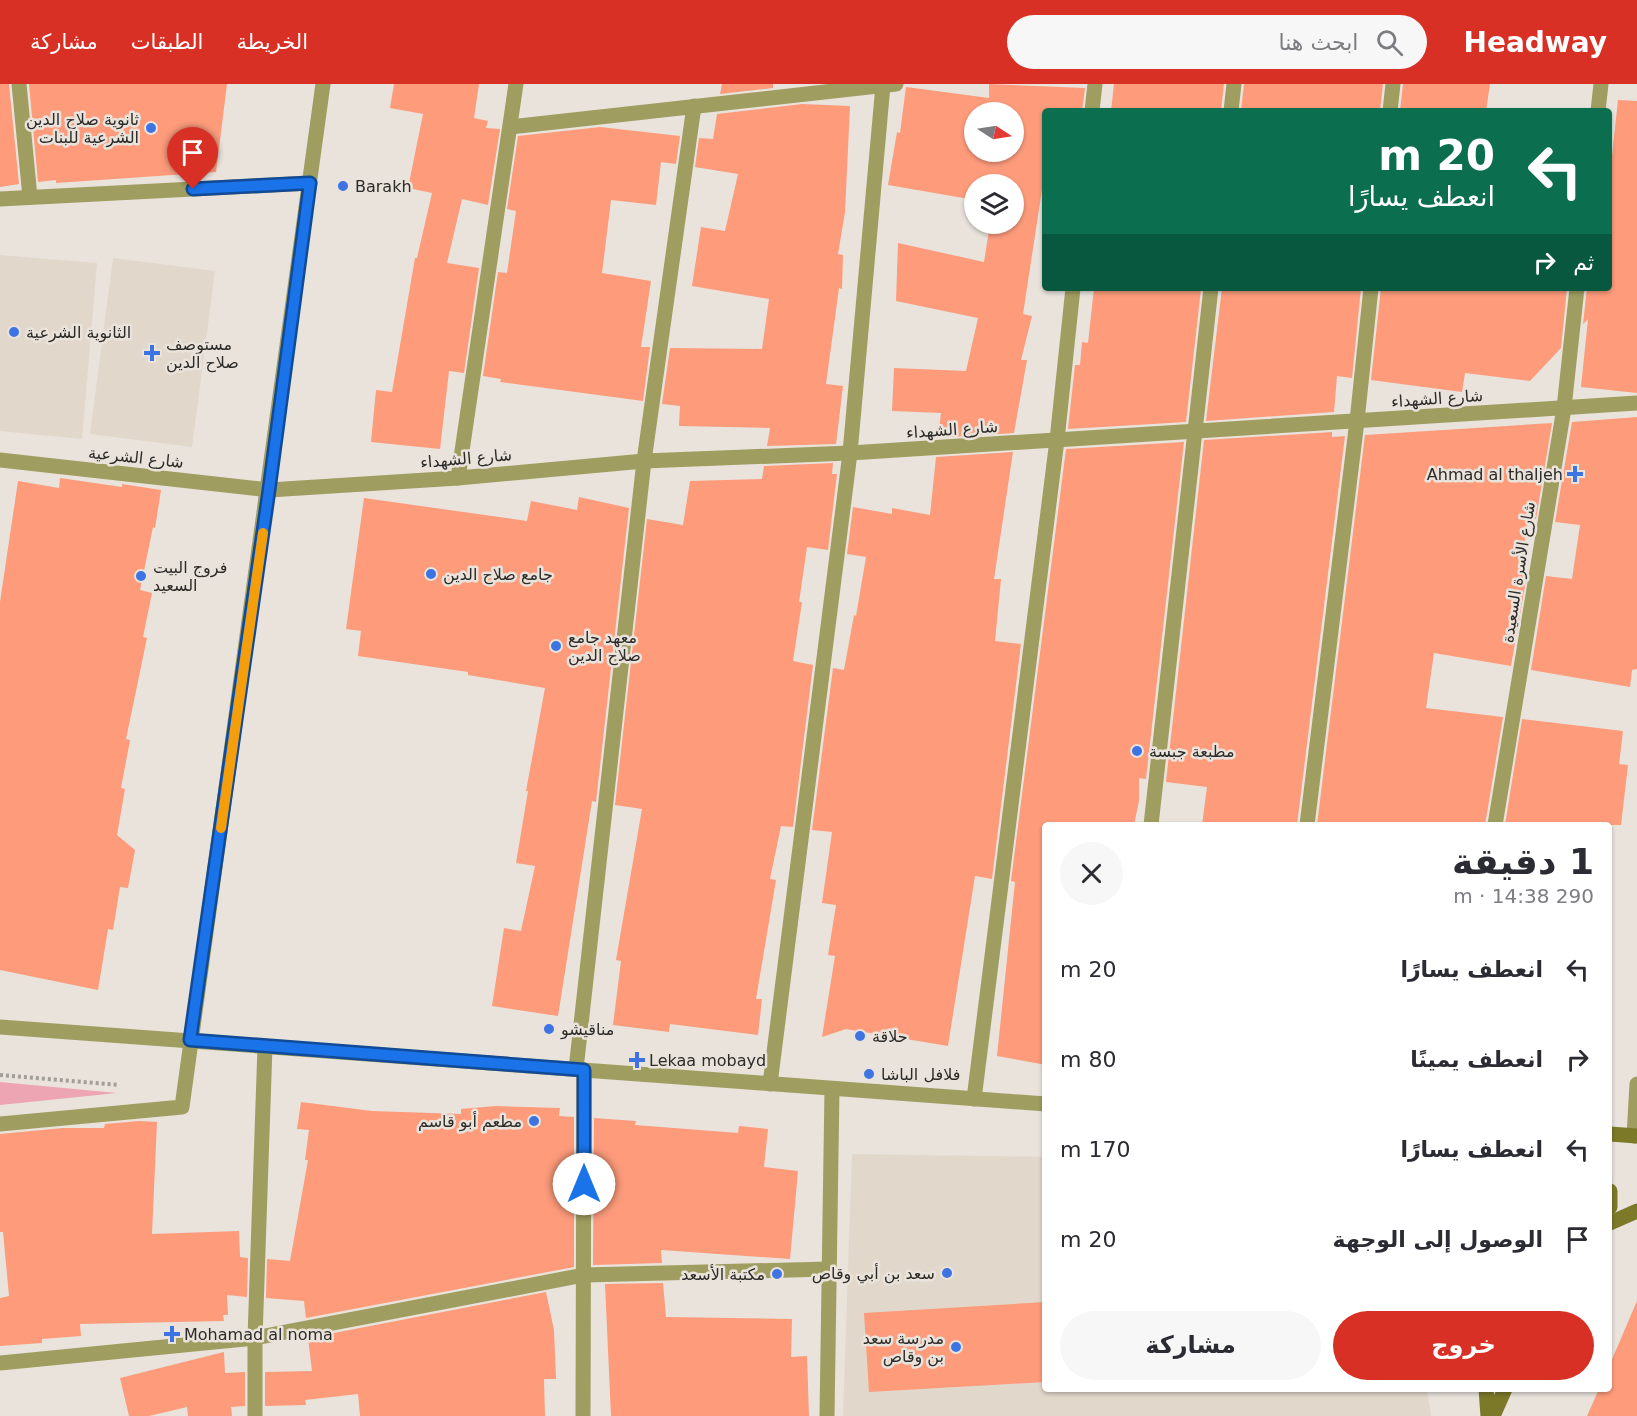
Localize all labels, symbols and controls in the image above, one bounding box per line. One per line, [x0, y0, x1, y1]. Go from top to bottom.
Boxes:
search box [1007, 15, 1427, 69]
icon: search [1373, 26, 1406, 59]
text: Headway [1463, 26, 1607, 59]
text: مشاركة [30, 30, 98, 54]
text: الطبقات [131, 30, 203, 54]
text: الخريطة [236, 30, 308, 54]
text: ابحث هنا [1279, 30, 1358, 55]
north arrow [964, 102, 1024, 162]
map controls [964, 102, 1024, 234]
place label: ثانوية صلاح الدين الشرعية للبنات [26, 110, 139, 148]
marker: ثانوية صلاح الدين الشرعية للبنات [144, 121, 158, 135]
pin [167, 127, 218, 189]
text: 20 m [1378, 131, 1495, 180]
icon: left [1516, 132, 1594, 210]
icon: arrive [176, 136, 209, 169]
button: layers [964, 174, 1024, 234]
place label: Barakh [355, 177, 412, 196]
marker: Barakh [336, 179, 350, 193]
text: انعطف يسارًا [1348, 181, 1495, 212]
icon: right [1528, 246, 1561, 279]
text: ثم [1573, 250, 1594, 275]
place label: الثانوية الشرعية [26, 323, 131, 343]
marker: الثانوية الشرعية [7, 325, 21, 339]
place label: مستوصف صلاح الدين [166, 335, 239, 373]
marker: مستوصف صلاح الدين [143, 344, 161, 362]
street label: شارع الشهداء [1390, 386, 1484, 412]
street label: شارع الشهداء [905, 417, 999, 443]
street label: شارع الشرعية [87, 443, 185, 473]
street label: شارع الشهداء [419, 445, 513, 473]
place label: Ahmad al thaljeh [1427, 465, 1563, 484]
marker: Ahmad al thaljeh [1568, 467, 1582, 481]
street label: شارع الأسرة السعيدة [1497, 500, 1540, 644]
place label: فروج البيت السعيد [153, 558, 227, 595]
place label: جامع صلاح الدين [443, 565, 553, 585]
marker: جامع صلاح الدين [424, 567, 438, 581]
marker: فروج البيت السعيد [134, 569, 148, 583]
place label: معهد جامع صلاح الدين [568, 628, 641, 666]
marker: معهد جامع صلاح الدين [549, 639, 563, 653]
place label: مطبعة جبسة [1149, 742, 1234, 761]
marker: مطبعة جبسة [1130, 744, 1144, 758]
text: 1 دقيقة [1452, 841, 1594, 882]
button: close [1060, 842, 1123, 905]
text: 290 m · 14:38 [1453, 884, 1594, 908]
icon: left [1561, 953, 1594, 986]
text: 20 m [1060, 957, 1116, 982]
text: انعطف يسارًا [1400, 957, 1543, 982]
place label: مناقيشو [560, 1020, 614, 1040]
marker: مناقيشو [542, 1022, 556, 1036]
place label: حلاقة [872, 1027, 908, 1046]
marker: حلاقة [853, 1029, 867, 1043]
icon: right [1561, 1043, 1594, 1076]
text: 80 m [1060, 1047, 1116, 1072]
text: انعطف يمينًا [1410, 1047, 1543, 1072]
place label: Lekaa mobayd [649, 1051, 766, 1070]
marker: Lekaa mobayd [630, 1053, 644, 1067]
place label: فلافل الباشا [881, 1065, 960, 1084]
marker: فلافل الباشا [862, 1067, 876, 1081]
place label: مطعم أبو قاسم [418, 1111, 522, 1132]
marker: مطعم أبو قاسم [527, 1114, 541, 1128]
icon: left [1561, 1133, 1594, 1166]
text: 170 m [1060, 1137, 1130, 1162]
text: انعطف يسارًا [1400, 1137, 1543, 1162]
position arrow [552, 1152, 616, 1216]
icon: arrive [1561, 1223, 1594, 1256]
text: 20 m [1060, 1227, 1116, 1252]
text: الوصول إلى الوجهة [1333, 1227, 1543, 1252]
place label: سعد بن أبي وقاص [812, 1263, 935, 1284]
place label: مكتبة الأسعد [681, 1264, 765, 1284]
marker: سعد بن أبي وقاص [940, 1266, 954, 1280]
marker: مكتبة الأسعد [770, 1267, 784, 1281]
button: مشاركة [1060, 1311, 1321, 1380]
button: خروج [1333, 1311, 1594, 1380]
place label: Mohamad al noma [184, 1325, 333, 1344]
marker: Mohamad al noma [165, 1327, 179, 1341]
place label: مدرسة سعد بن وقاص [863, 1329, 944, 1367]
marker: مدرسة سعد بن وقاص [949, 1340, 963, 1354]

